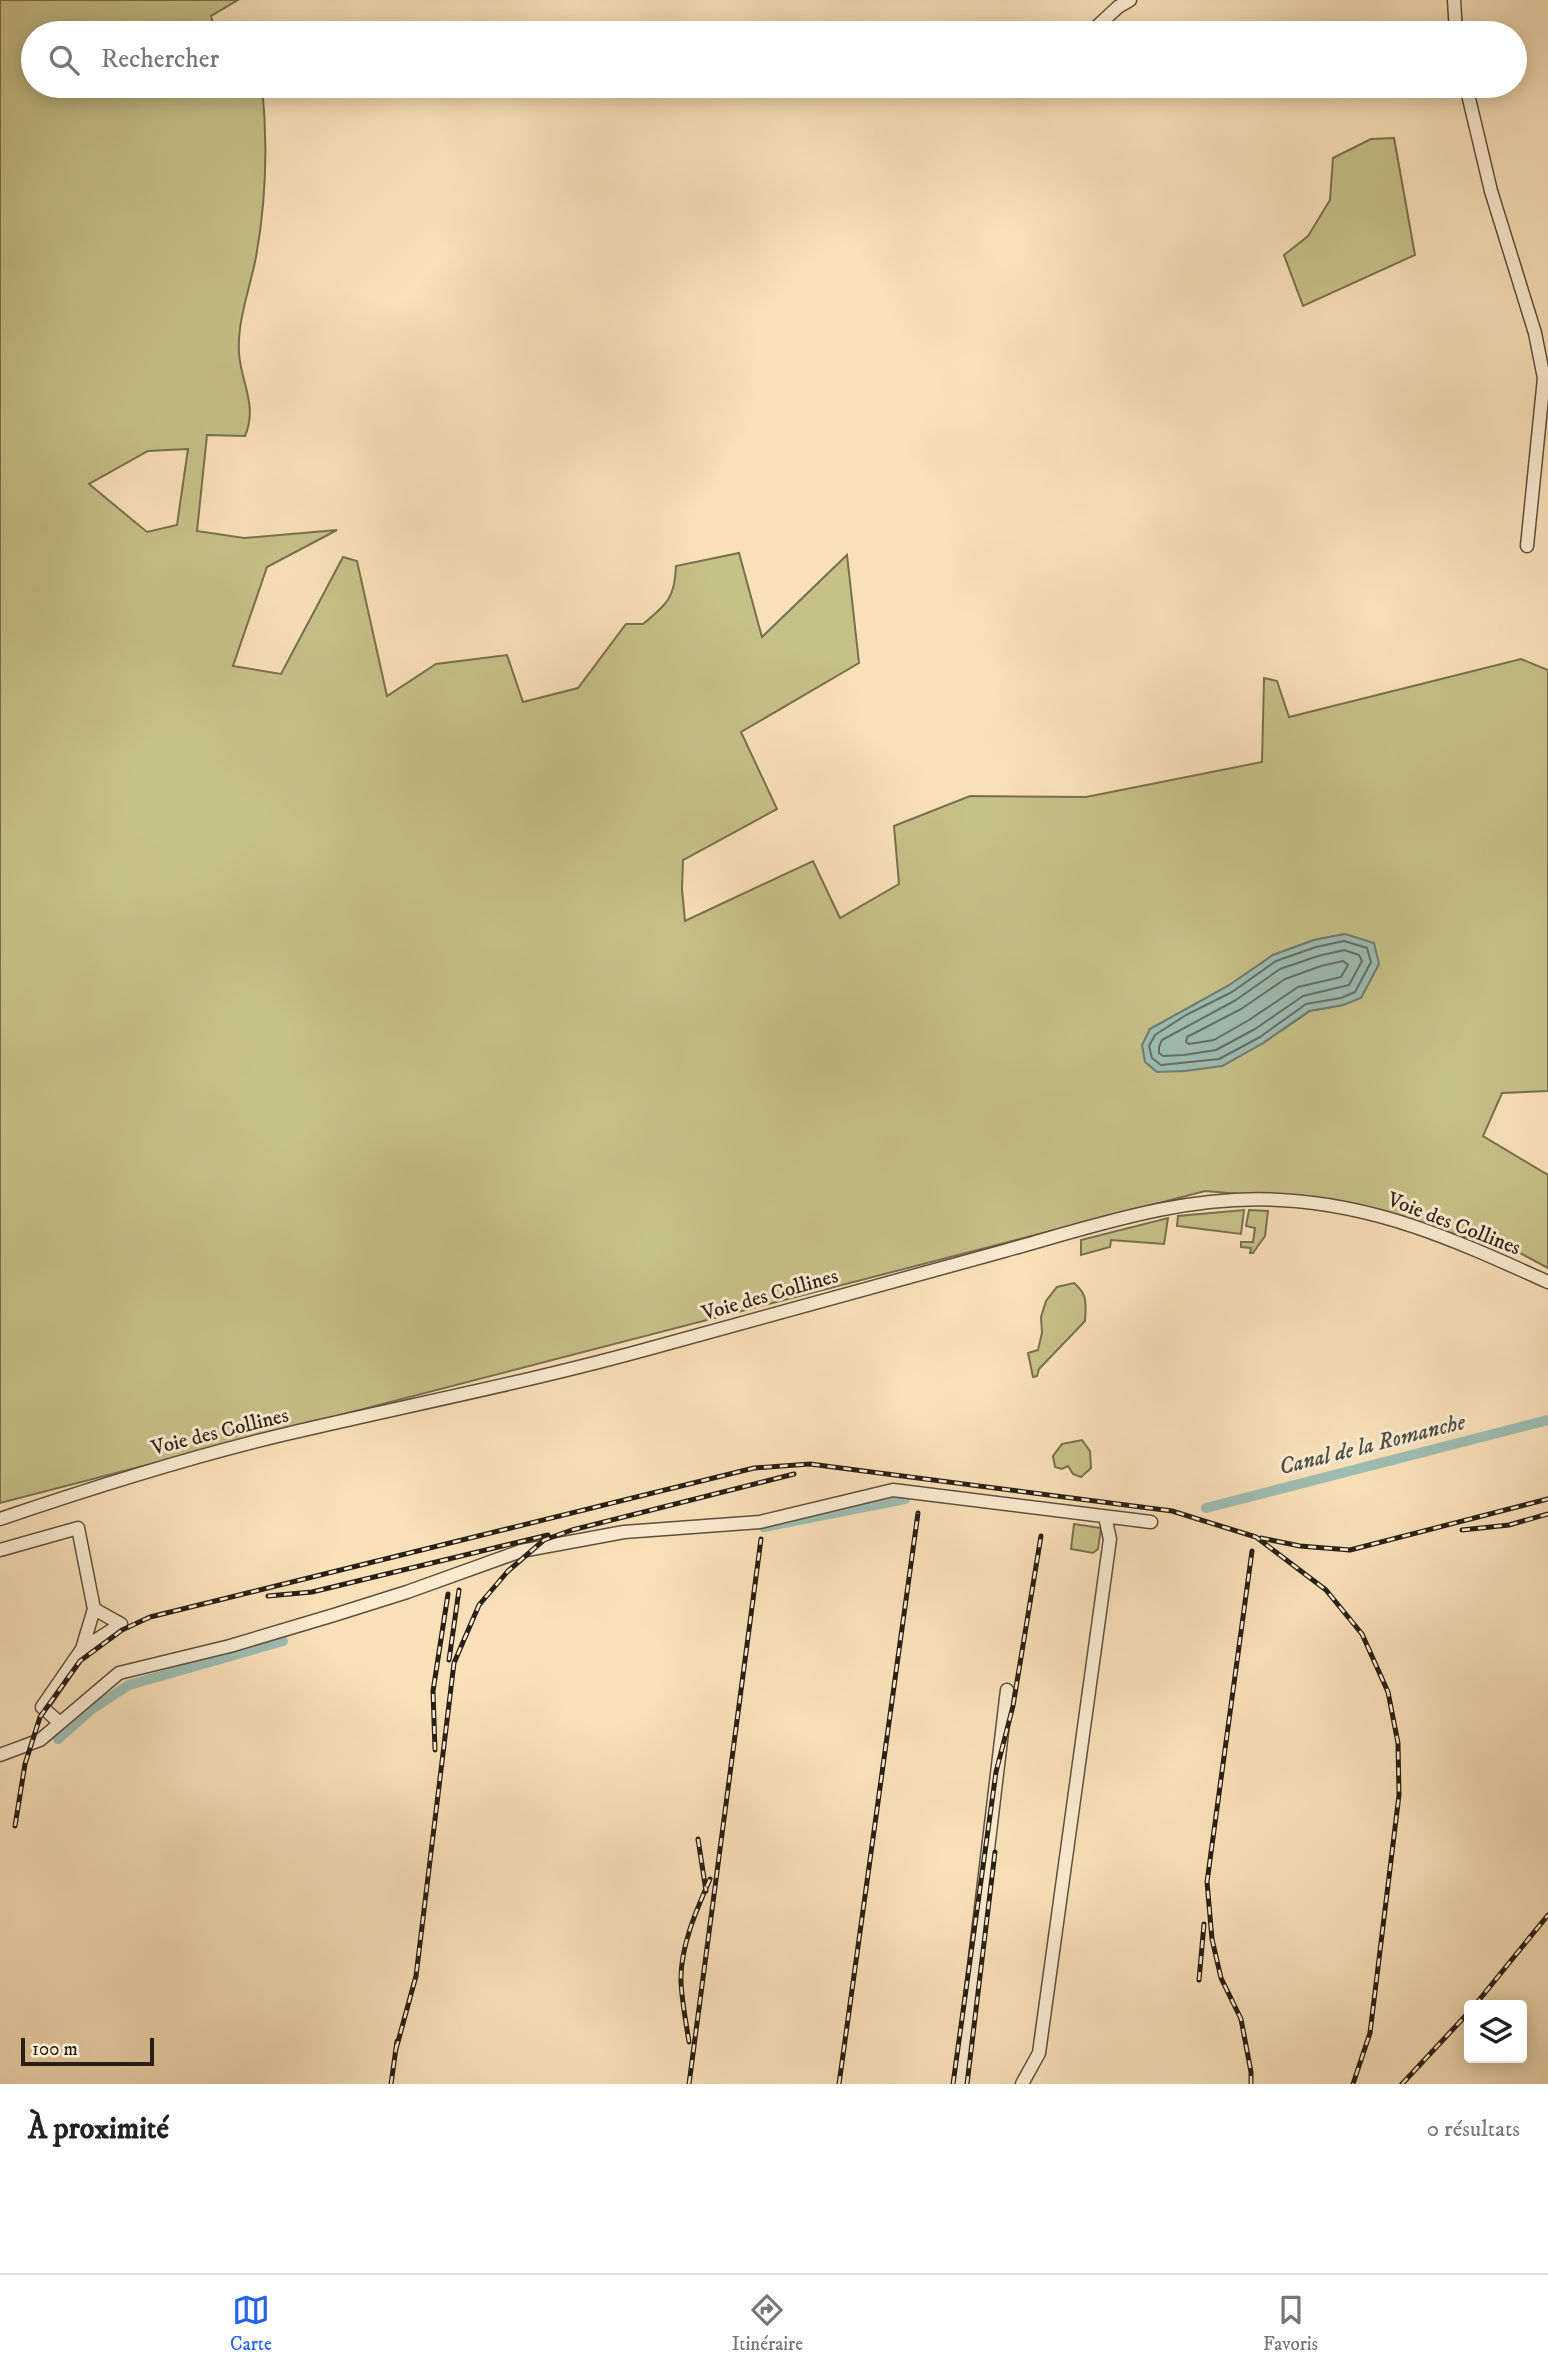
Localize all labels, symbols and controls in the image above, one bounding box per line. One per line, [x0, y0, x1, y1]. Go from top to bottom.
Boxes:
search box [21, 21, 1527, 98]
icon: search [45, 41, 83, 79]
text: Rechercher [101, 43, 219, 76]
street label: Voie des Collines [1383, 1186, 1524, 1261]
street label: Voie des Collines [698, 1263, 841, 1327]
street label: Voie des Collines [148, 1402, 291, 1462]
water label: Canal de la Romanche [1276, 1408, 1469, 1482]
map controls [1464, 2000, 1527, 2063]
button: layers [1464, 2000, 1527, 2063]
scale bar [21, 2035, 154, 2067]
text: 100 m [32, 2038, 78, 2061]
text: À proximité [28, 2111, 169, 2148]
text: 0 résultats [1427, 2115, 1520, 2144]
tab: Carte [230, 2291, 272, 2356]
tab: Itinéraire [732, 2291, 803, 2356]
tab: Favoris [1263, 2291, 1318, 2356]

